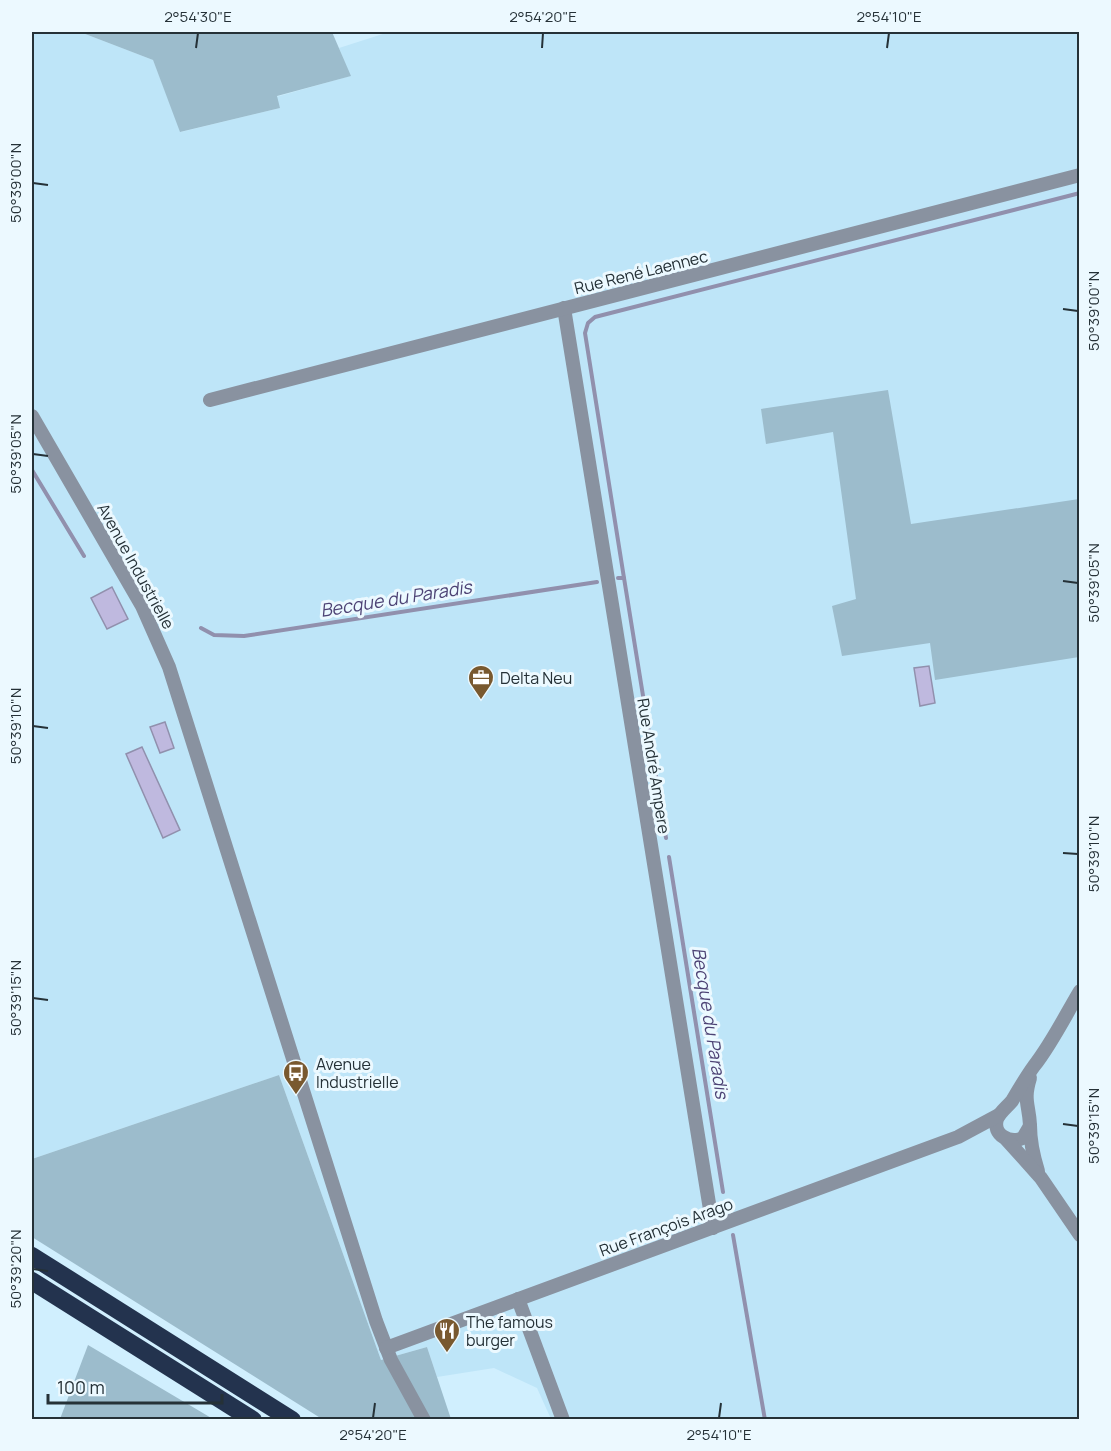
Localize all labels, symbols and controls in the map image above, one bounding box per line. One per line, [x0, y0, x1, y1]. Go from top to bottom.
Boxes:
text: 2°54'30"E [164, 6, 232, 27]
text: 2°54'20"E [509, 6, 577, 27]
text: 2°54'10"E [857, 6, 922, 27]
text: 50°39'00"N [5, 143, 26, 223]
street label: Rue René Laennec [572, 245, 710, 299]
text: 50°39'00"N [1083, 271, 1104, 351]
text: 50°39'05"N [5, 414, 26, 494]
street label: Avenue Industrielle [92, 499, 180, 633]
text: 50°39'05"N [1083, 543, 1104, 623]
water label: Becque du Paradis [318, 574, 475, 622]
office icon: Delta Neu [466, 663, 496, 701]
place label: Delta Neu [500, 667, 572, 689]
text: 50°39'10"N [5, 688, 26, 764]
street label: Rue André Ampere [632, 697, 676, 835]
text: 50°39'10"N [1083, 816, 1104, 892]
water label: Becque du Paradis [687, 945, 735, 1102]
text: 50°39'15"N [5, 960, 26, 1036]
place label: Avenue Industrielle [316, 1053, 399, 1093]
bus stop icon: Avenue Industrielle [281, 1058, 311, 1096]
text: 50°39'15"N [1083, 1088, 1104, 1164]
street label: Rue François Arago [596, 1193, 736, 1261]
text: 50°39'20"N [5, 1229, 26, 1309]
place label: The famous burger [466, 1311, 553, 1351]
restaurant icon: The famous burger [432, 1316, 462, 1354]
scale bar [48, 1367, 222, 1405]
text: 100 m [57, 1375, 105, 1399]
text: 2°54'20"E [339, 1424, 407, 1445]
text: 2°54'10"E [687, 1424, 752, 1445]

